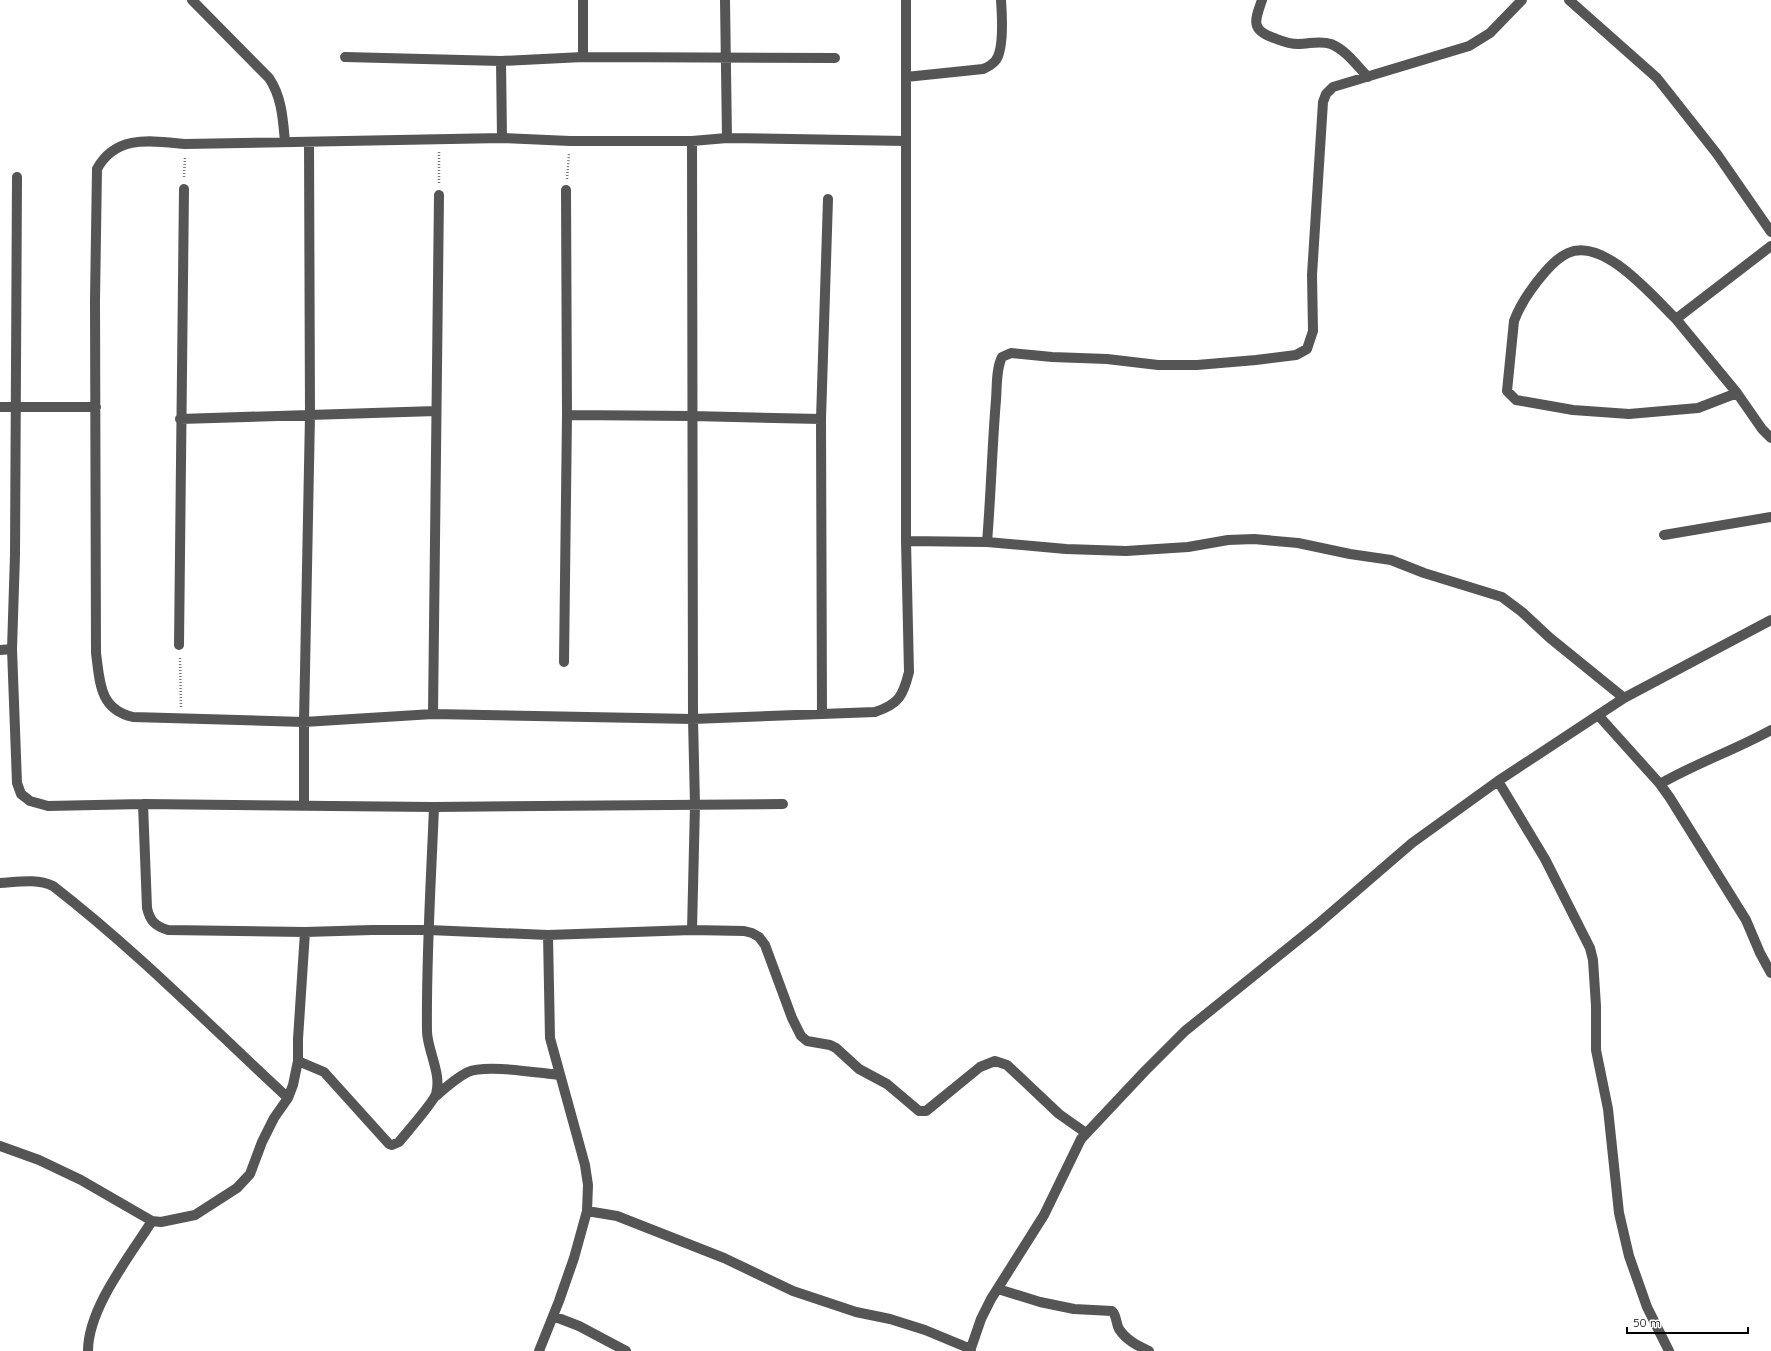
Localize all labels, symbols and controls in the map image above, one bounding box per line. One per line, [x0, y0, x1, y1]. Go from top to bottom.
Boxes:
scale bar [1627, 1309, 1748, 1335]
text: 50 m [1633, 1315, 1661, 1330]

